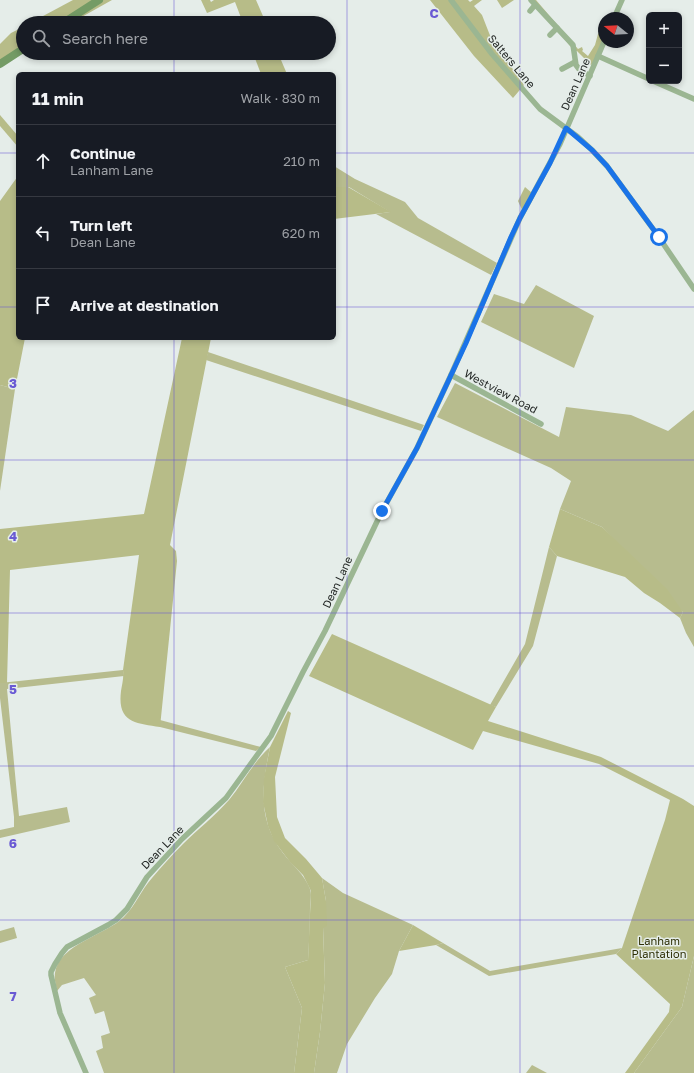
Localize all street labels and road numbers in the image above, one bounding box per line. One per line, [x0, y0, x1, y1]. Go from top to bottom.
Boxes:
street label: Salters Lane [486, 32, 538, 90]
street label: Dean Lane [558, 56, 592, 112]
street label: Westview Road [462, 366, 540, 416]
street label: Dean Lane [319, 554, 355, 610]
street label: Dean Lane [138, 823, 186, 871]

